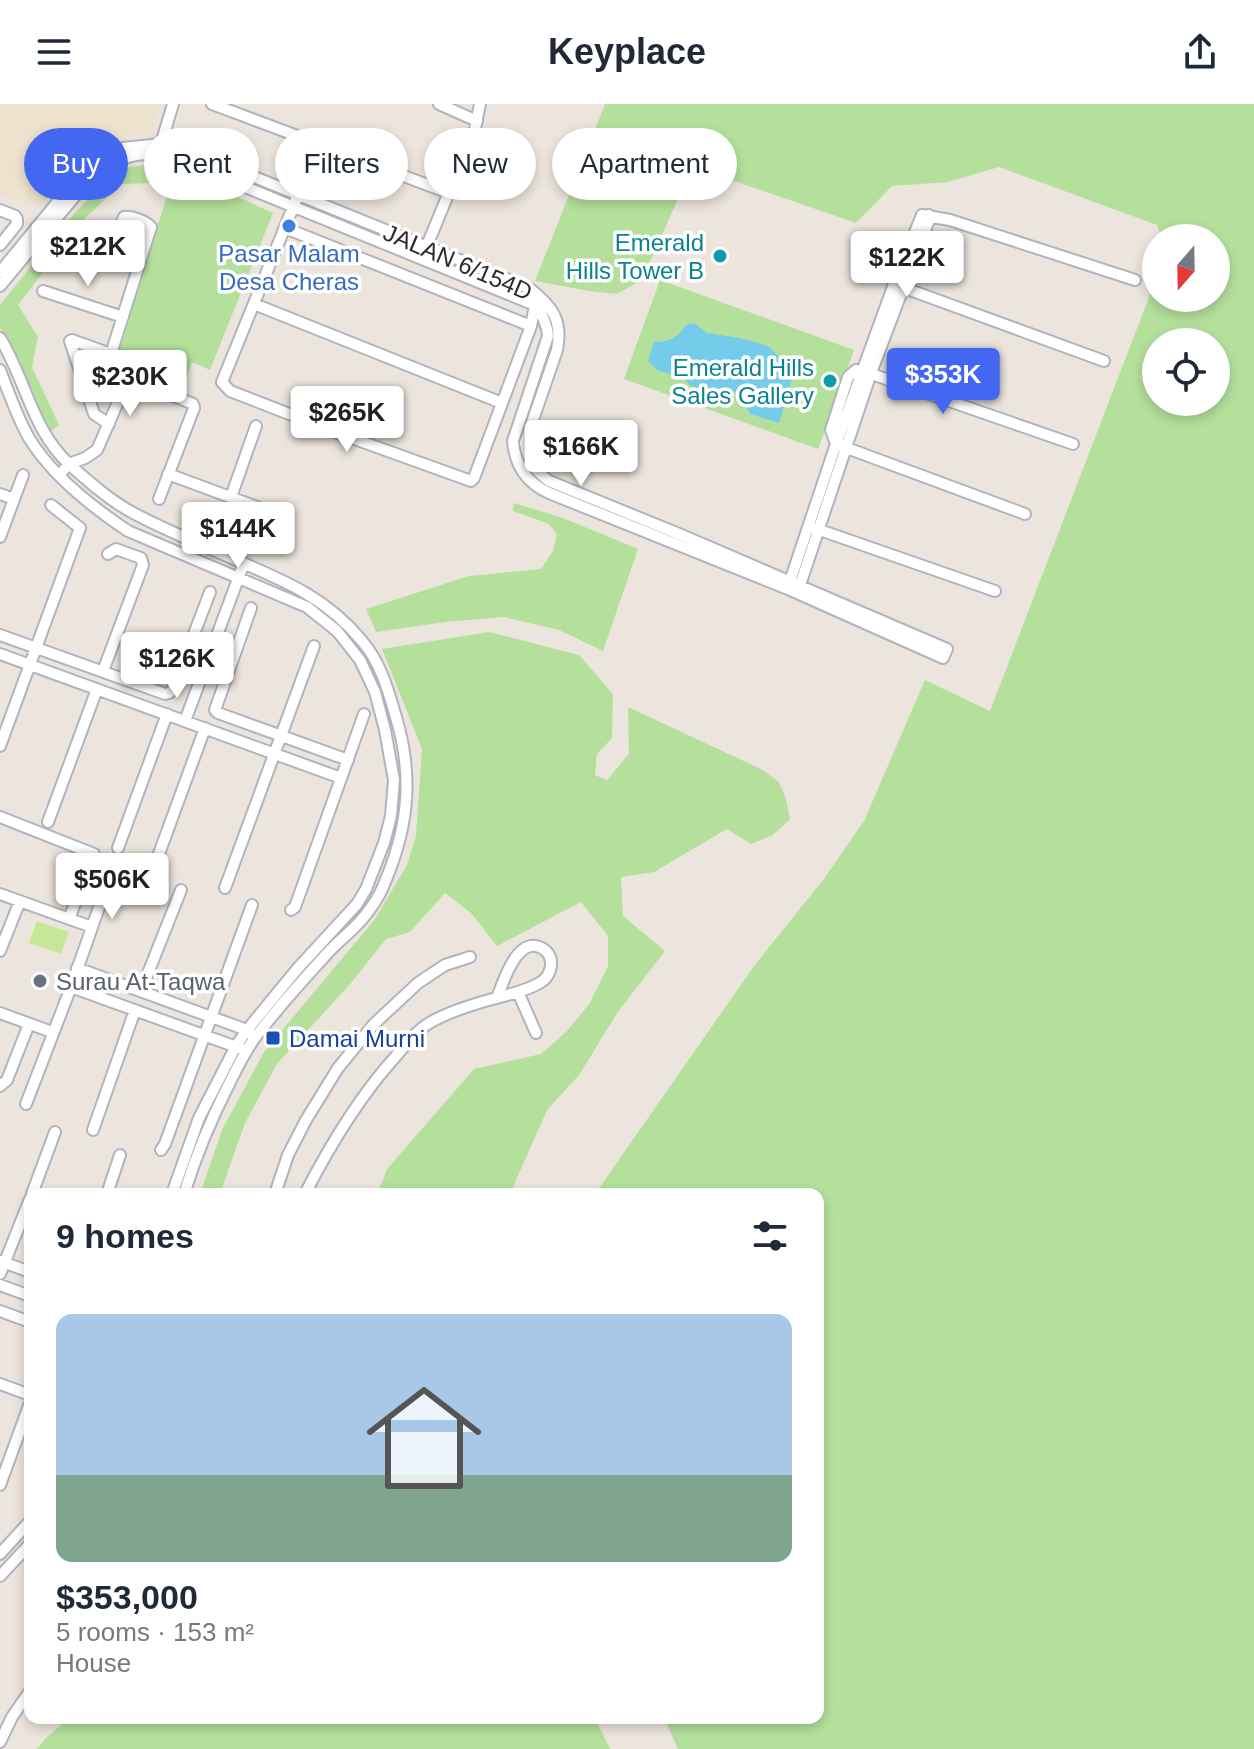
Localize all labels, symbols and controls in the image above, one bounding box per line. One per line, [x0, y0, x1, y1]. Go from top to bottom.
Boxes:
icon: menu [32, 30, 76, 74]
icon: share [1178, 30, 1222, 74]
text: Keyplace [548, 31, 706, 72]
chip: Buy [24, 128, 128, 200]
chip: Rent [144, 128, 259, 200]
chip: Filters [275, 128, 408, 200]
chip: New [424, 128, 536, 200]
chip: Apartment [552, 128, 737, 200]
marker: Pasar Malam Desa Cheras [280, 217, 298, 235]
street label: JALAN 6/154D [380, 219, 536, 305]
pin: $212K [32, 220, 144, 288]
north arrow [1142, 224, 1230, 312]
map controls [1142, 224, 1230, 416]
place label: Emerald Hills Tower B [566, 229, 704, 284]
text: $212K [50, 231, 126, 261]
pin: $122K [851, 231, 963, 299]
place label: Pasar Malam Desa Cheras [218, 240, 360, 295]
text: $122K [869, 242, 945, 272]
marker: Emerald Hills Tower B [711, 247, 729, 265]
button: locate [1142, 328, 1230, 416]
pin: $353K [887, 348, 999, 416]
pin: $230K [74, 350, 186, 418]
place label: Emerald Hills Sales Gallery [671, 354, 814, 409]
text: $353K [905, 359, 981, 389]
text: $230K [92, 361, 168, 391]
marker: Emerald Hills Sales Gallery [821, 372, 839, 390]
pin: $265K [291, 386, 403, 454]
text: $265K [309, 397, 385, 427]
pin: $166K [525, 420, 637, 488]
text: $166K [543, 431, 619, 461]
pin: $144K [182, 502, 294, 570]
text: $144K [200, 513, 276, 543]
pin: $126K [121, 632, 233, 700]
text: $126K [139, 643, 215, 673]
pin: $506K [56, 853, 168, 921]
text: $506K [74, 864, 150, 894]
place label: Surau At-Taqwa [56, 968, 226, 995]
marker: Surau At-Taqwa [31, 972, 49, 990]
place label: Damai Murni [289, 1025, 425, 1052]
marker: Damai Murni [264, 1029, 282, 1047]
icon: filters [748, 1214, 792, 1258]
text: 9 homes [56, 1217, 194, 1255]
icon: home [352, 1366, 496, 1510]
text: $353,000 [56, 1578, 198, 1616]
text: 5 rooms · 153 m² [56, 1617, 254, 1647]
text: House [56, 1648, 131, 1678]

